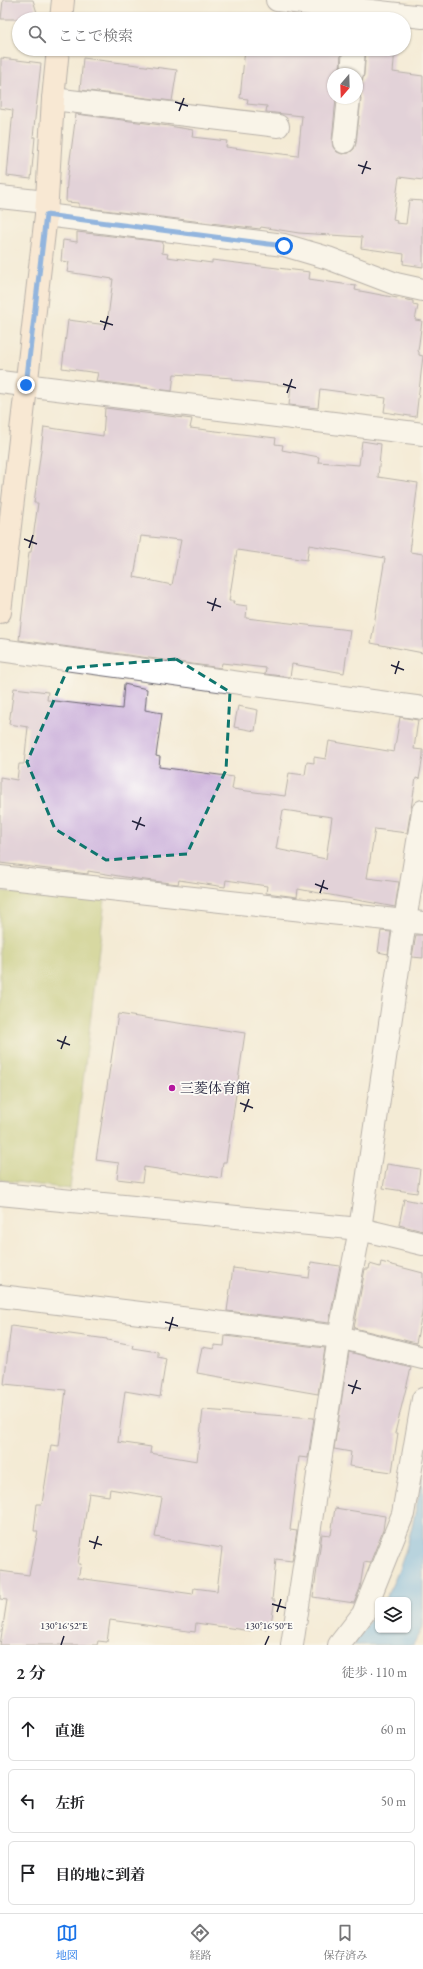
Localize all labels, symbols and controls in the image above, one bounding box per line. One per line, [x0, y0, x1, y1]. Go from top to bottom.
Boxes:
search box [12, 12, 411, 56]
icon: search [26, 23, 48, 45]
text: ここで検索 [58, 26, 133, 45]
north arrow [327, 68, 363, 104]
route start [275, 237, 293, 255]
route end [17, 376, 35, 394]
place label: 三菱体育館 [180, 1079, 250, 1097]
marker: 三菱体育館 [167, 1083, 177, 1093]
map controls [375, 1597, 411, 1633]
button: layers [375, 1597, 411, 1633]
text: 130°16'52"E [40, 1619, 88, 1632]
text: 130°16'50"E [245, 1619, 293, 1632]
text: 2 分 [16, 1662, 46, 1684]
text: 徒歩 · 110 m [342, 1664, 407, 1681]
icon: ahead [17, 1718, 39, 1740]
text: 直進 [55, 1721, 85, 1740]
text: 60 m [381, 1721, 406, 1738]
icon: left [17, 1790, 39, 1812]
text: 左折 [55, 1793, 85, 1812]
text: 50 m [381, 1793, 406, 1810]
icon: arrive [17, 1862, 39, 1884]
text: 目的地に到着 [55, 1865, 145, 1884]
tab: 地図 [56, 1922, 78, 1962]
tab: 経路 [189, 1922, 211, 1962]
tab: 保存済み [323, 1922, 367, 1962]

